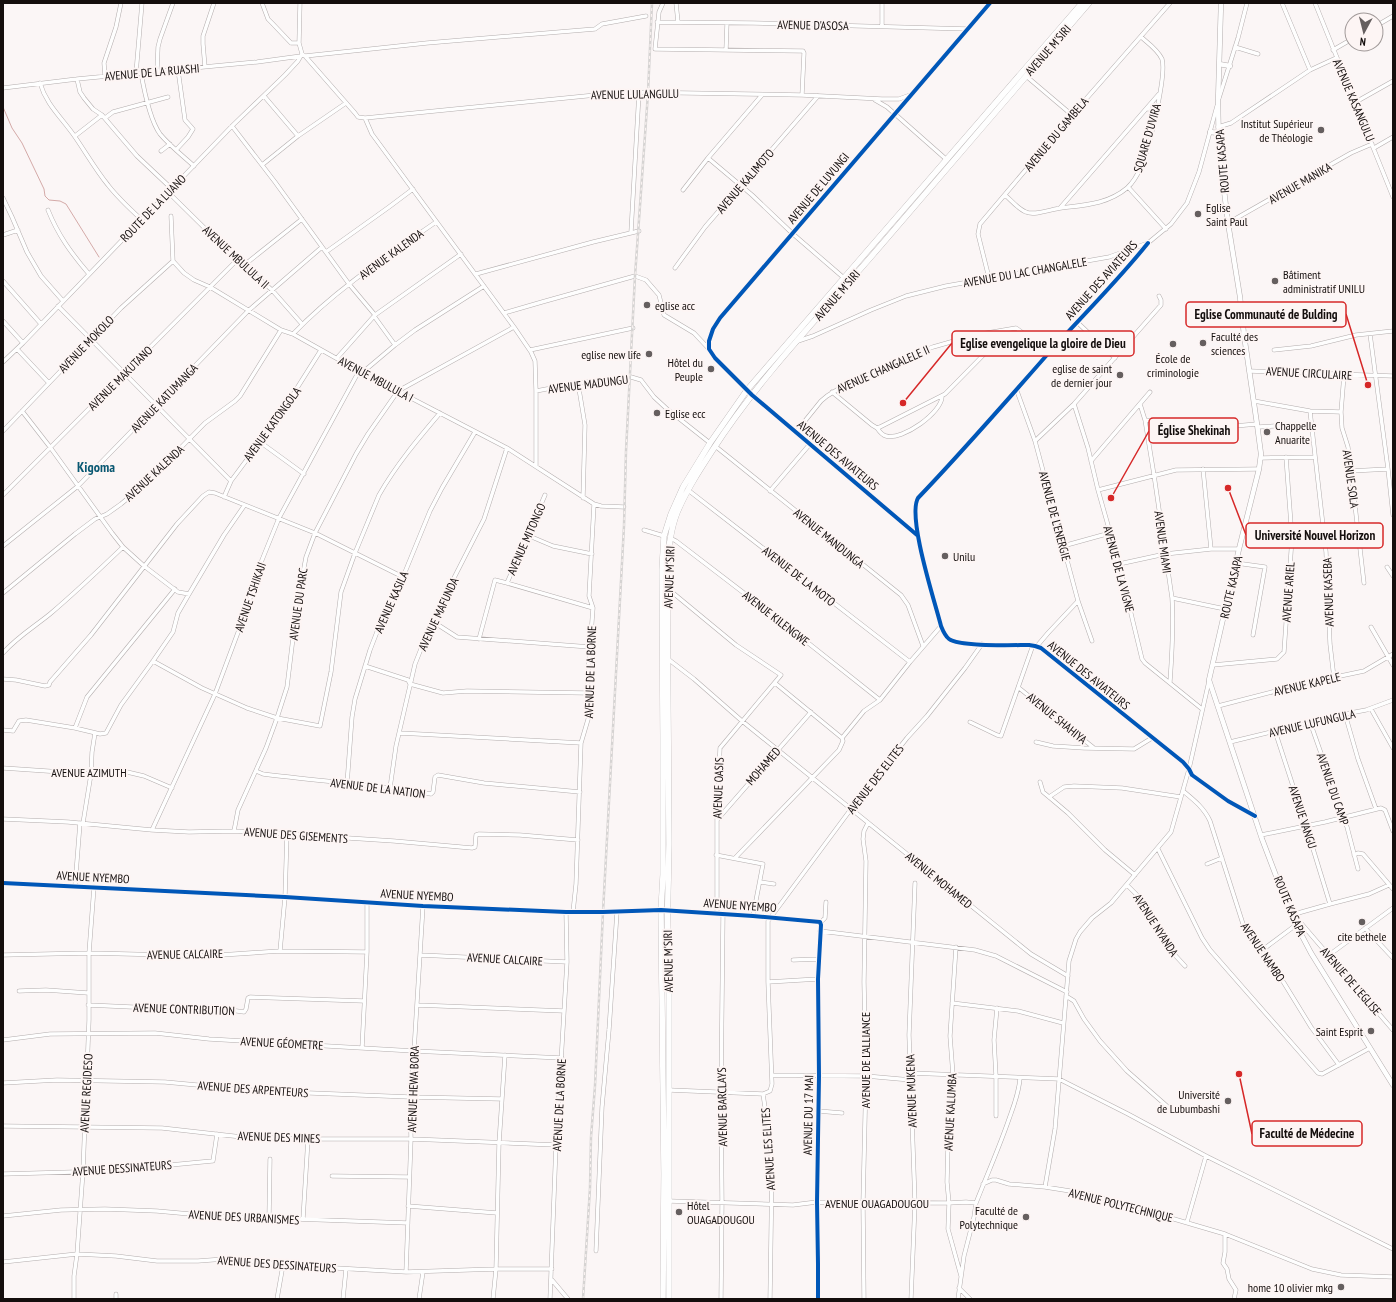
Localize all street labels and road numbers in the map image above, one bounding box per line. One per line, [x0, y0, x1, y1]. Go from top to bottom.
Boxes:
street label: AVENUE D'ASOSA [777, 17, 849, 33]
street label: AVENUE M'SIRI [1022, 21, 1074, 79]
street label: AVENUE KASANGULU [1330, 56, 1378, 144]
street label: AVENUE DE LA RUASHI [104, 60, 200, 84]
street label: AVENUE LULANGULU [591, 86, 679, 102]
street label: AVENUE DU GAMBELA [1021, 94, 1092, 174]
street label: SQUARE D'UVIRA [1130, 102, 1164, 174]
street label: ROUTE KASAPA [1212, 128, 1232, 193]
street label: AVENUE KALIMOTO [713, 145, 777, 216]
street label: AVENUE DE LUVUNGI [784, 149, 852, 227]
street label: AVENUE MANIKA [1266, 159, 1334, 207]
street label: ROUTE DE LA LUANO [117, 171, 189, 245]
street label: AVENUE MBULULA II [200, 222, 272, 292]
street label: AVENUE KALENDA [356, 225, 426, 282]
street label: AVENUE DES AVIATEURS [1062, 237, 1140, 323]
street label: AVENUE DU LAC CHANGALELE [962, 254, 1088, 290]
street label: AVENUE M'SIRI [811, 266, 863, 324]
street label: AVENUE MOKOLO [55, 312, 117, 376]
street label: AVENUE MAKUTANO [85, 342, 156, 413]
street label: AVENUE CHANGALELE II [834, 342, 932, 396]
street label: AVENUE MBULULA I [336, 353, 416, 405]
street label: AVENUE KATUMANGA [127, 360, 201, 436]
street label: AVENUE CIRCULAIRE [1266, 363, 1352, 383]
street label: AVENUE MADUNGU [547, 372, 629, 396]
street label: AVENUE KATONGOLA [240, 384, 304, 464]
street label: AVENUE DES AVIATEURS [794, 417, 882, 493]
street label: AVENUE KALENDA [121, 441, 187, 504]
street label: AVENUE SOLA [1339, 449, 1363, 509]
street label: AVENUE DE L'ENERGIE [1036, 469, 1074, 563]
street label: AVENUE MITONGO [503, 500, 549, 577]
street label: AVENUE MANDUNGA [791, 505, 868, 571]
street label: AVENUE MIAMI [1151, 510, 1175, 574]
street label: AVENUE DE LA VIGNE [1100, 524, 1138, 614]
street label: AVENUE DE LA MOTO [760, 543, 839, 609]
street label: AVENUE M'SIRI [660, 545, 678, 609]
street label: ROUTE KASAPA [1217, 554, 1246, 620]
street label: AVENUE KASEBA [1319, 557, 1337, 627]
street label: AVENUE TSHIKAJI [231, 560, 269, 634]
street label: AVENUE ARIEL [1278, 561, 1298, 623]
street label: AVENUE DU PARC [286, 566, 311, 641]
street label: AVENUE KASILA [371, 568, 411, 635]
street label: AVENUE MAFUNDA [415, 575, 462, 653]
street label: AVENUE KILENGWE [740, 587, 812, 649]
street label: AVENUE DE LA BORNE [581, 625, 599, 719]
street label: AVENUE DES AVIATEURS [1045, 637, 1133, 713]
street label: AVENUE KAPELE [1272, 669, 1342, 699]
street label: AVENUE SHAHIYA [1024, 689, 1090, 747]
street label: AVENUE LUFUNGULA [1267, 706, 1357, 740]
street label: AVENUE DES ELITES [843, 741, 907, 817]
street label: MOHAMED [742, 744, 784, 788]
street label: AVENUE DU CAMP [1314, 751, 1353, 828]
street label: AVENUE OASIS [709, 757, 727, 819]
street label: AVENUE AZIMUTH [51, 765, 127, 780]
street label: AVENUE DE LA NATION [330, 775, 426, 801]
street label: AVENUE VANGU [1286, 784, 1320, 850]
street label: AVENUE DES GISEMENTS [244, 824, 348, 846]
street label: AVENUE MOHAMED [903, 848, 975, 912]
street label: AVENUE NYEMBO [56, 868, 130, 886]
street label: ROUTE KASAPA [1271, 874, 1310, 939]
street label: AVENUE NYEMBO [380, 886, 454, 904]
street label: AVENUE NYANDA [1130, 891, 1182, 959]
street label: AVENUE NYEMBO [703, 895, 777, 915]
street label: AVENUE NAMBO [1238, 919, 1289, 985]
street label: AVENUE M'SIRI [660, 930, 676, 992]
street label: AVENUE DE L'EGLISE [1317, 944, 1385, 1018]
street label: AVENUE CALCAIRE [147, 946, 223, 962]
street label: AVENUE CALCAIRE [467, 950, 543, 968]
street label: AVENUE CONTRIBUTION [133, 1000, 235, 1018]
street label: AVENUE DE L'ALLIANCE [858, 1012, 873, 1108]
street label: AVENUE GÉOMETRE [240, 1033, 324, 1053]
street label: AVENUE HEWA BORA [404, 1045, 422, 1133]
street label: AVENUE REGIDESO [76, 1053, 96, 1133]
street label: AVENUE MUKENA [902, 1054, 920, 1128]
street label: AVENUE DE LA BORNE [549, 1058, 569, 1152]
street label: AVENUE BARCLAYS [714, 1067, 730, 1147]
street label: AVENUE KALUMBA [940, 1072, 960, 1151]
street label: AVENUE DU 17 MAI [800, 1075, 816, 1155]
street label: AVENUE DES ARPENTEURS [197, 1078, 309, 1100]
street label: AVENUE LES ELITES [758, 1107, 778, 1191]
street label: AVENUE DES MINES [237, 1128, 321, 1146]
street label: AVENUE DESSINATEURS [72, 1157, 172, 1179]
street label: AVENUE POLYTECHNIQUE [1067, 1185, 1175, 1225]
street label: AVENUE OUAGADOUGOU [825, 1196, 929, 1211]
street label: AVENUE DES URBANISMES [188, 1207, 300, 1227]
street label: AVENUE DES DESSINATEURS [217, 1252, 337, 1276]

